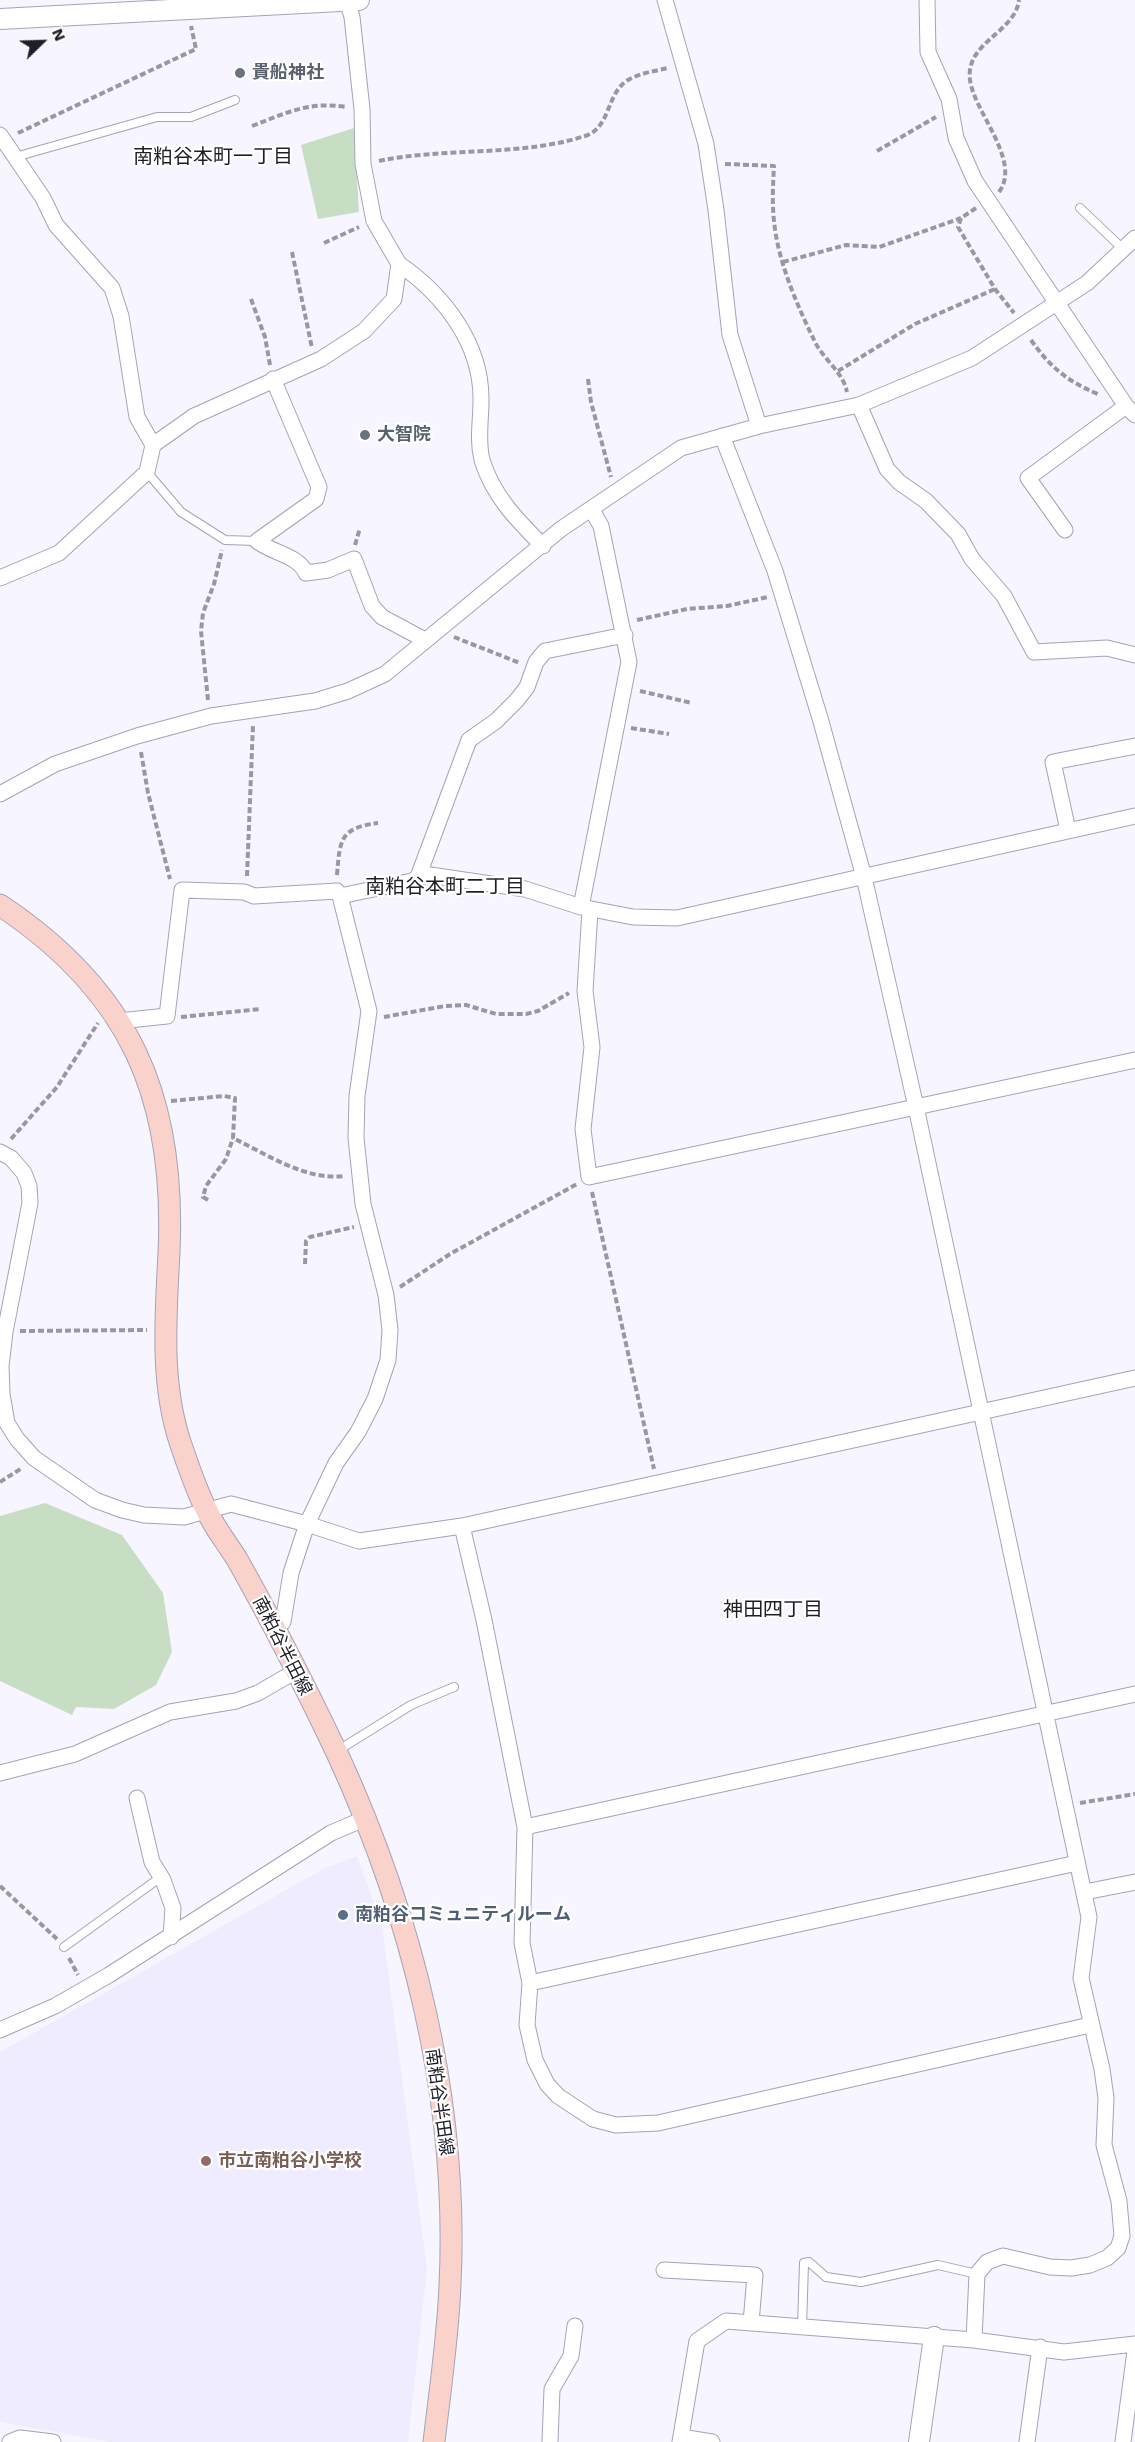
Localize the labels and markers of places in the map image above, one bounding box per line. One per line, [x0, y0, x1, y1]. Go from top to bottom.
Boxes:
place label: 貴船神社 [252, 62, 324, 84]
marker: 貴船神社 [233, 66, 247, 80]
place label: 大智院 [377, 424, 431, 446]
marker: 大智院 [358, 428, 372, 442]
place label: 南粕谷コミュニティルーム [355, 1904, 571, 1926]
marker: 南粕谷コミュニティルーム [336, 1908, 350, 1922]
place label: 市立南粕谷小学校 [218, 2150, 362, 2172]
marker: 市立南粕谷小学校 [199, 2154, 213, 2168]

